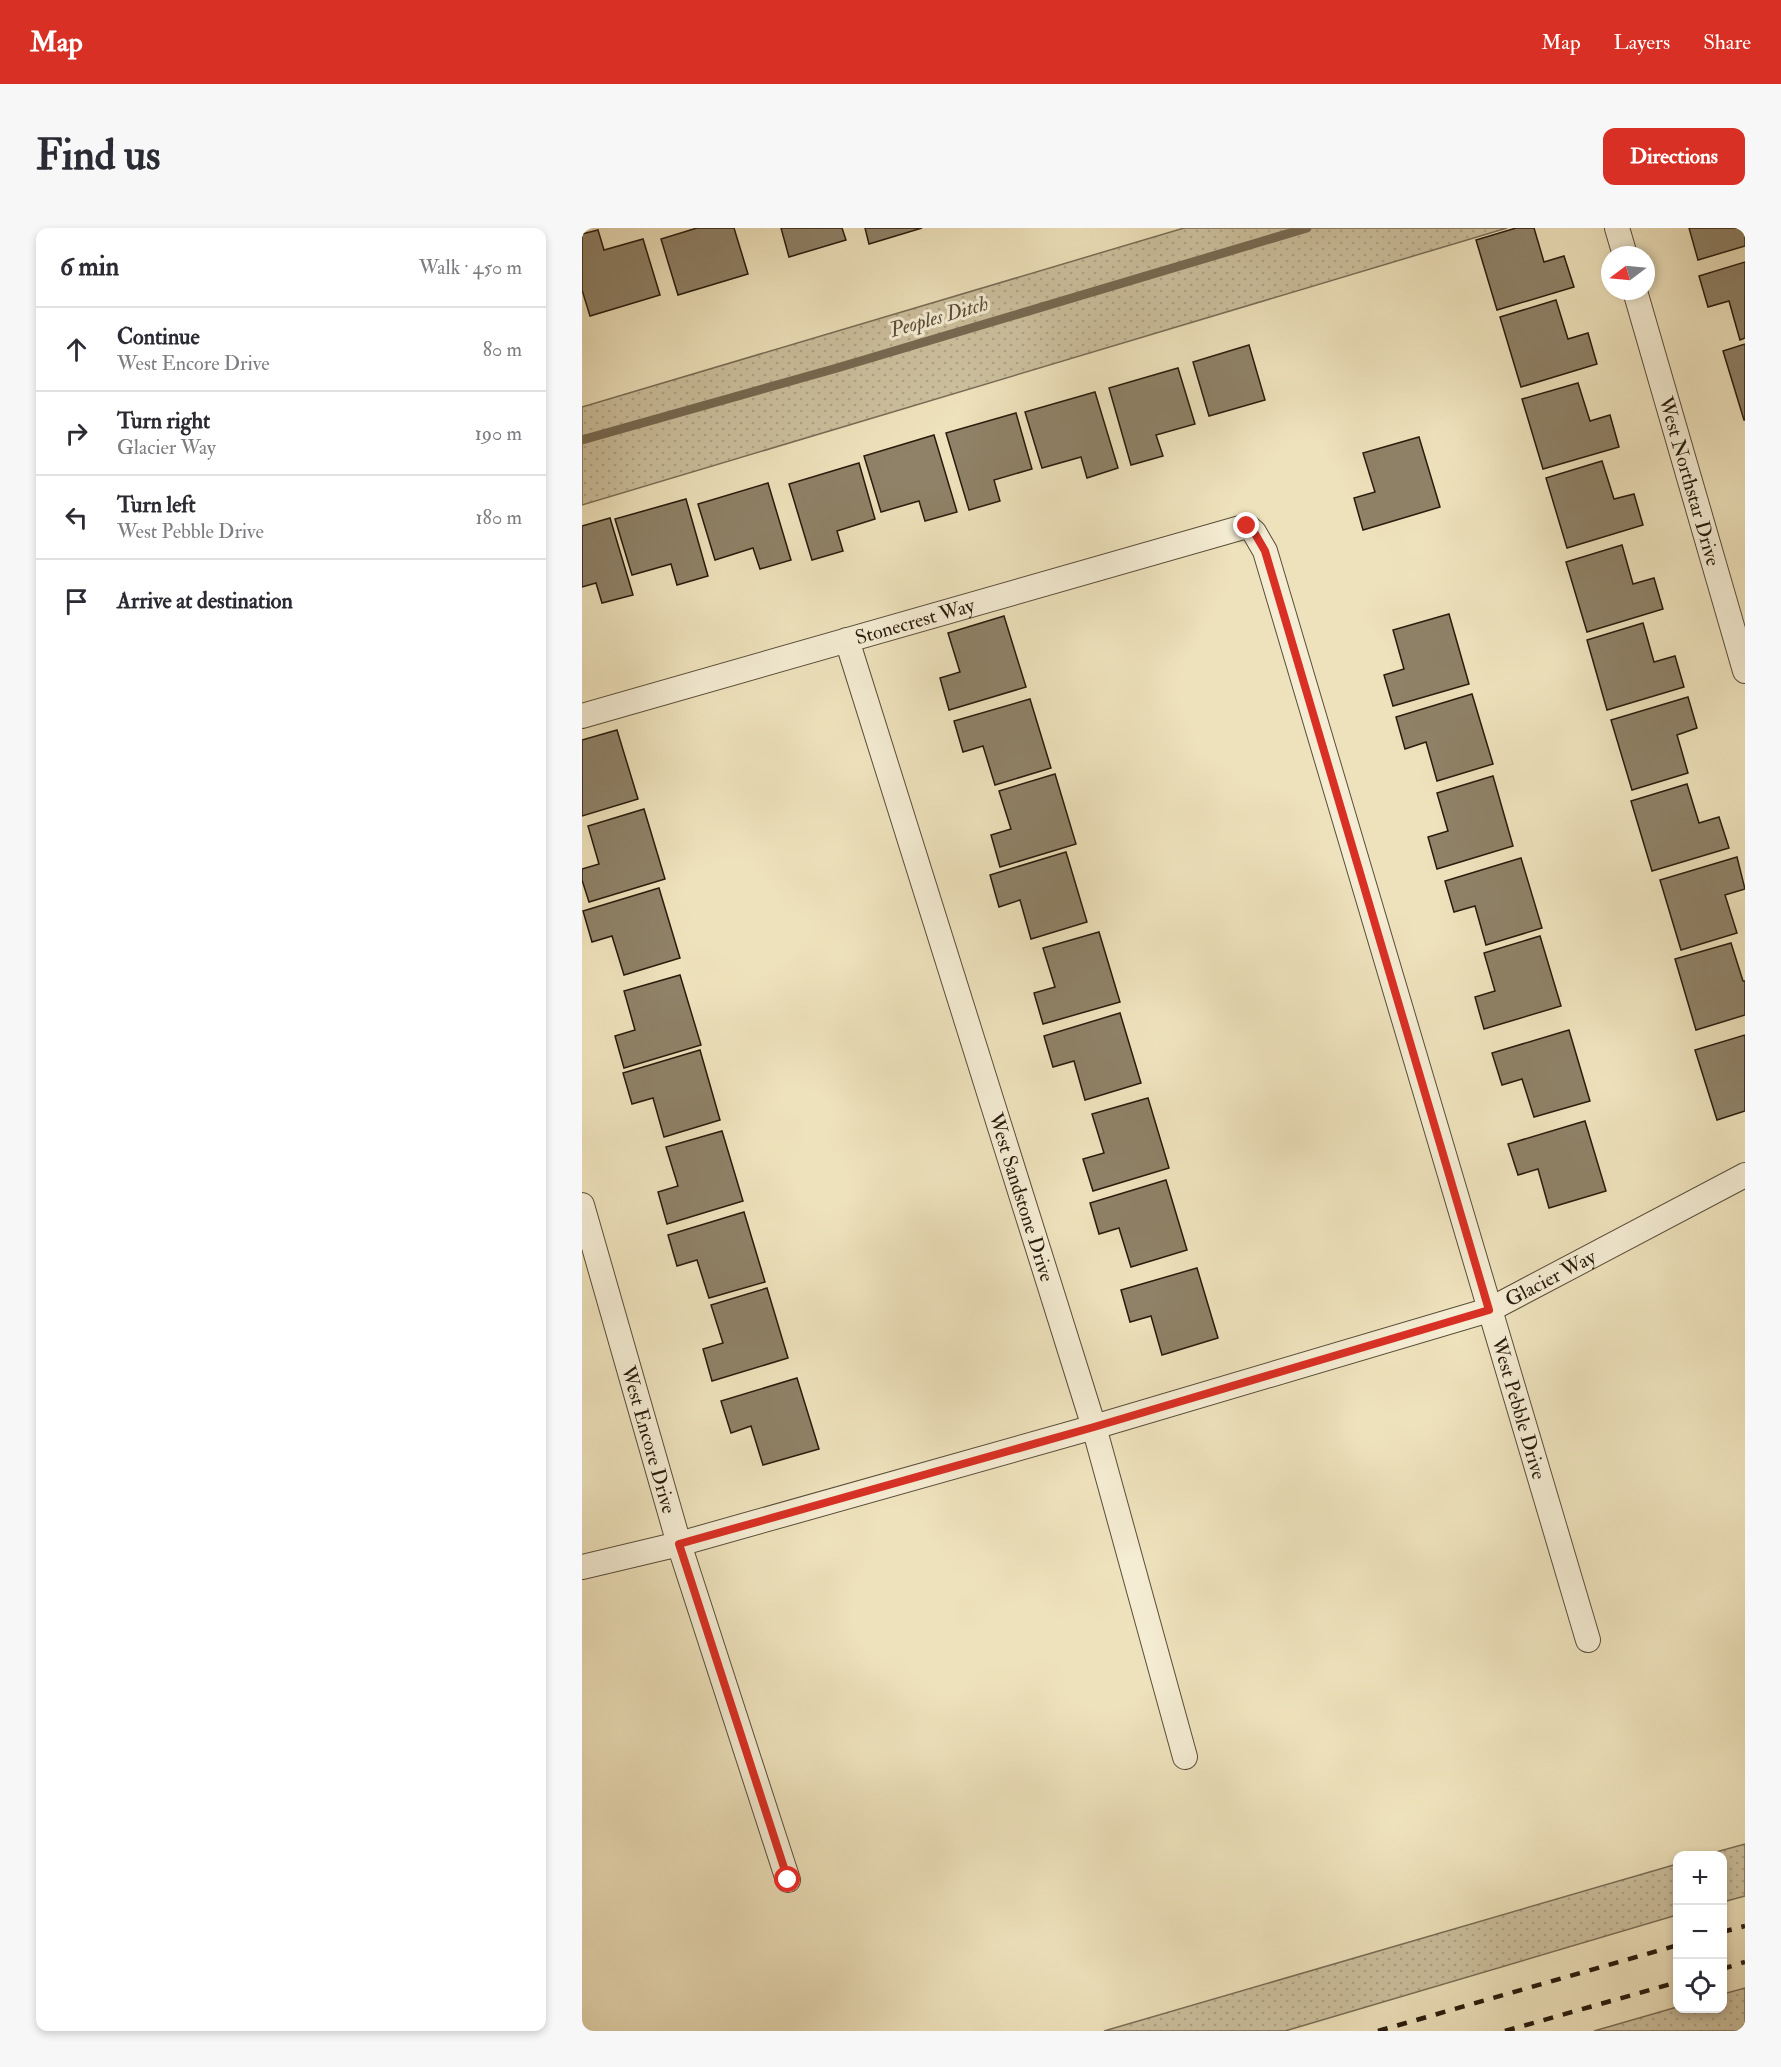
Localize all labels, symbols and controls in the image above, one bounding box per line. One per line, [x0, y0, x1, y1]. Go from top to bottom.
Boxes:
text: Map [30, 25, 83, 60]
text: Map [1541, 29, 1581, 56]
text: Layers [1614, 29, 1670, 56]
text: Share [1703, 29, 1751, 56]
button: Directions [1603, 128, 1745, 185]
text: Find us [36, 130, 160, 182]
north arrow [1601, 246, 1655, 300]
text: 6 min [60, 251, 119, 283]
text: Walk · 450 m [419, 255, 522, 280]
water label: Peoples Ditch [886, 290, 991, 344]
text: Continue [117, 323, 200, 351]
icon: ahead [60, 333, 93, 366]
text: 80 m [483, 337, 522, 362]
text: West Encore Drive [117, 351, 270, 376]
street label: West Northstar Drive [1653, 393, 1726, 569]
text: Turn right [117, 407, 210, 435]
icon: right [60, 417, 93, 450]
text: 190 m [475, 421, 522, 446]
text: Glacier Way [117, 435, 216, 460]
text: Turn left [117, 491, 196, 519]
icon: left [60, 501, 93, 534]
text: 180 m [475, 505, 522, 530]
route end [1233, 512, 1259, 538]
text: West Pebble Drive [117, 519, 264, 544]
icon: arrive [60, 585, 93, 618]
text: Arrive at destination [117, 587, 293, 615]
street label: Stonecrest Way [852, 592, 978, 650]
street label: West Sandstone Drive [983, 1109, 1060, 1285]
street label: Glacier Way [1501, 1243, 1601, 1312]
street label: West Pebble Drive [1486, 1333, 1552, 1482]
street label: West Encore Drive [616, 1362, 682, 1516]
map controls [1673, 1851, 1727, 2013]
button: + [1673, 1851, 1727, 1905]
route start [774, 1866, 800, 1892]
button: − [1673, 1905, 1727, 1959]
button: locate [1673, 1959, 1727, 2013]

